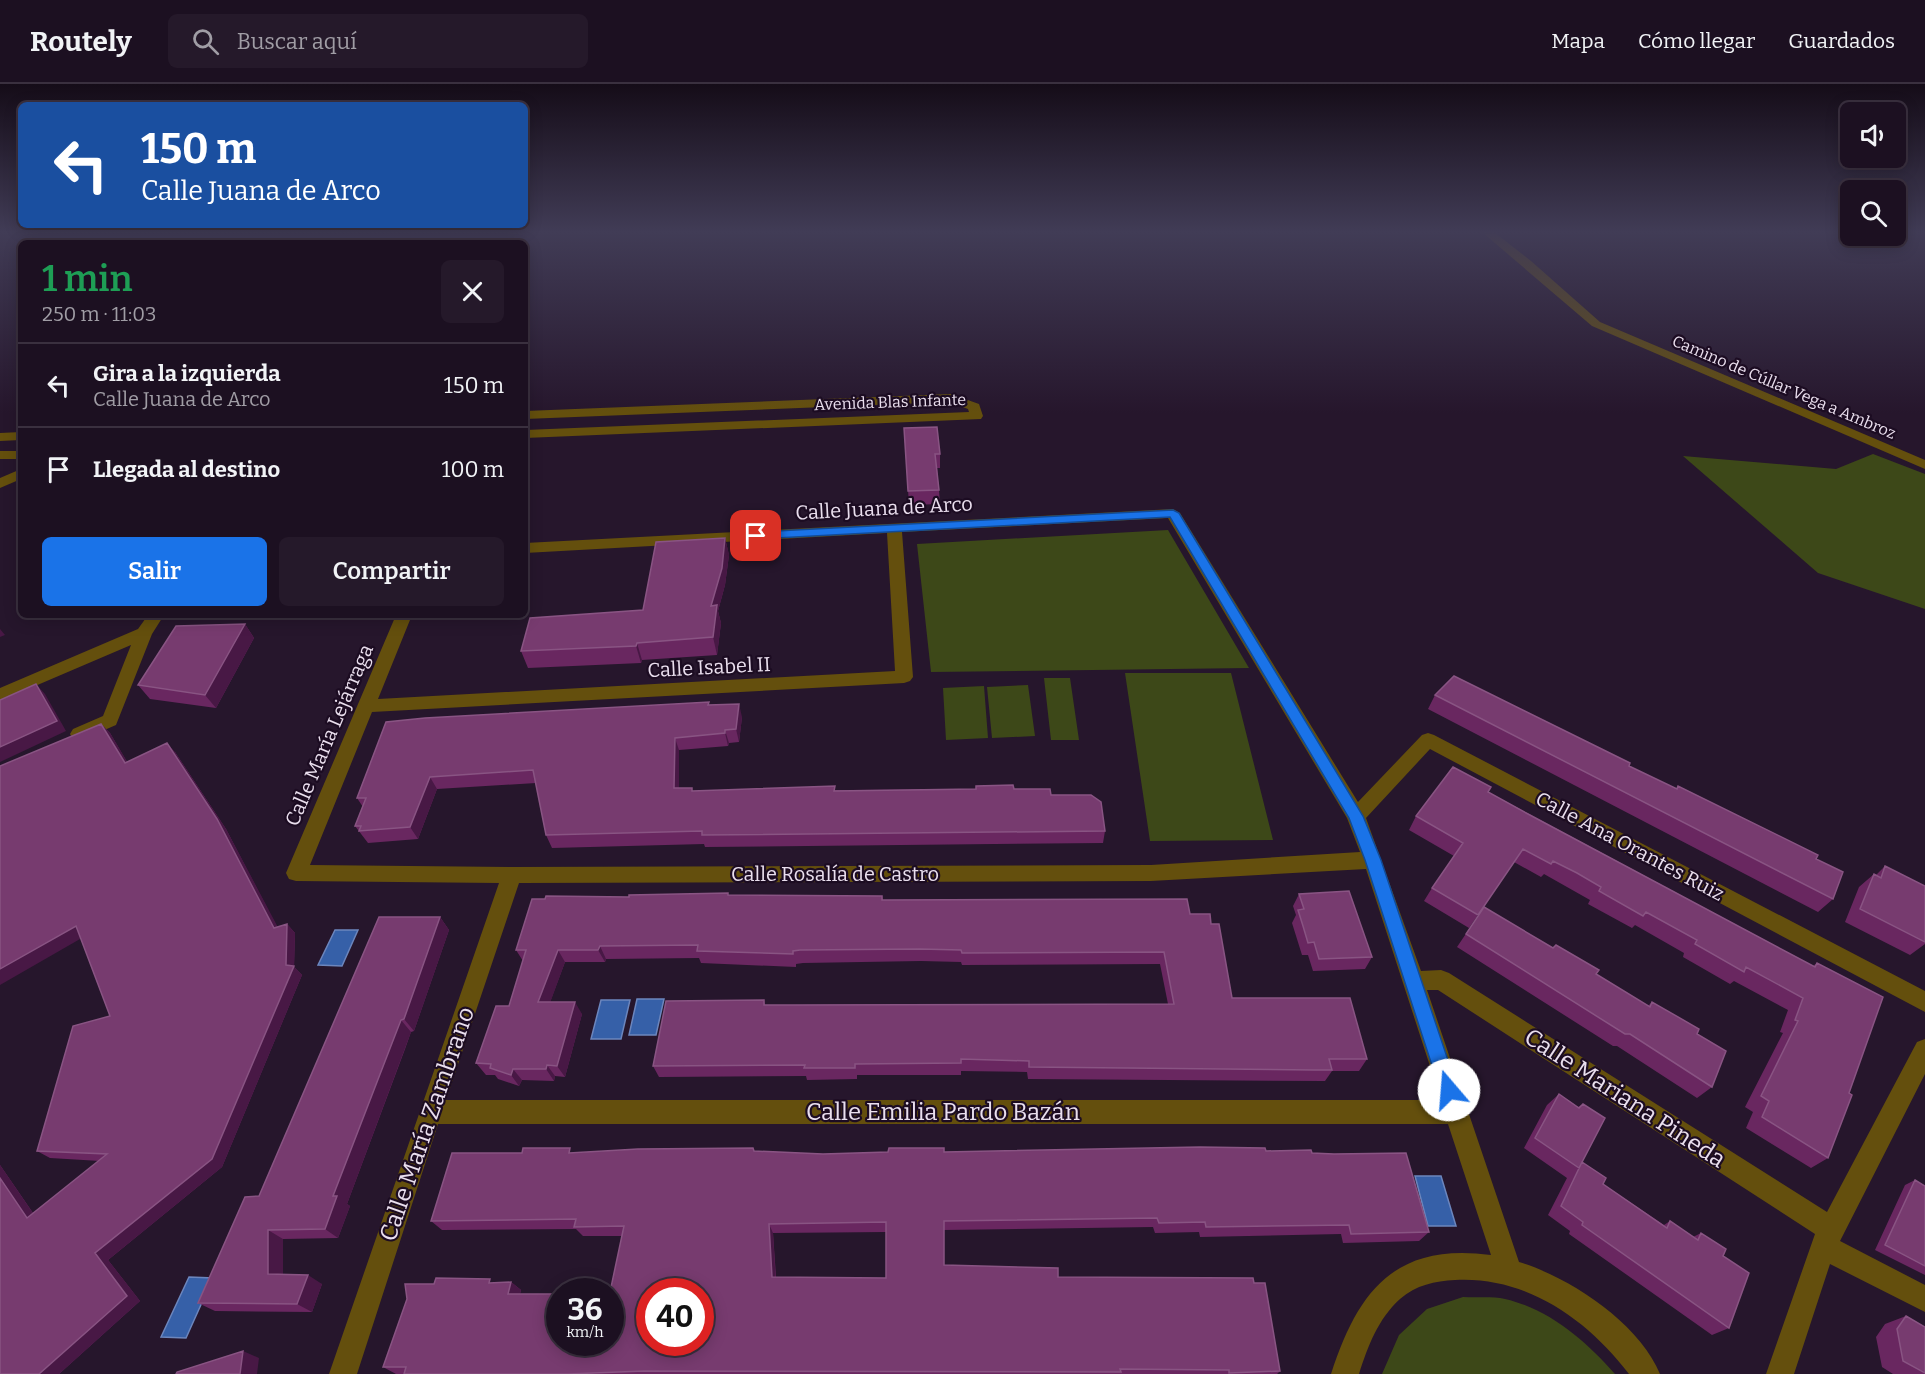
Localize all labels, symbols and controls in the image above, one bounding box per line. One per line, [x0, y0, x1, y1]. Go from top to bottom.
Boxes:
search box [168, 14, 588, 68]
text: Routely [30, 25, 132, 58]
icon: search [189, 25, 222, 58]
text: Buscar aquí [237, 28, 357, 55]
text: Mapa [1551, 28, 1605, 54]
text: Cómo llegar [1638, 28, 1755, 54]
text: Guardados [1788, 28, 1895, 54]
map controls [1840, 102, 1906, 246]
button: sound [1840, 102, 1906, 168]
text: 150 m [141, 124, 256, 174]
icon: left [42, 126, 120, 204]
text: Calle Juana de Arco [141, 175, 381, 207]
button: search [1840, 180, 1906, 246]
text: 1 min [42, 257, 133, 301]
button: close [441, 260, 504, 323]
text: 250 m · 11:03 [42, 302, 156, 326]
street label: Camino de Cúllar Vega a Ambroz [1669, 331, 1899, 443]
text: Gira a la izquierda [93, 360, 281, 387]
icon: left [42, 369, 75, 402]
text: 150 m [444, 372, 504, 399]
text: Calle Juana de Arco [93, 387, 271, 411]
street label: Avenida Blas Infante [814, 390, 966, 414]
icon: arrive [42, 453, 75, 486]
text: Llegada al destino [93, 456, 280, 483]
text: 100 m [441, 456, 504, 483]
street label: Calle Juana de Arco [795, 491, 973, 525]
pin [730, 510, 781, 561]
icon: arrive [739, 519, 772, 552]
button: Salir [42, 537, 267, 606]
button: Compartir [279, 537, 504, 606]
street label: Calle María Lejárraga [280, 641, 379, 830]
street label: Calle Isabel II [647, 652, 771, 682]
street label: Calle Ana Orantes Ruiz [1532, 786, 1728, 906]
street label: Calle Rosalía de Castro [731, 862, 939, 886]
street label: Calle María Zambrano [374, 1003, 480, 1245]
street label: Calle Mariana Pineda [1519, 1023, 1731, 1173]
position arrow [1417, 1058, 1481, 1122]
street label: Calle Emilia Pardo Bazán [806, 1098, 1080, 1126]
speed limit sign: 40 [636, 1278, 714, 1356]
text: 36 [567, 1292, 603, 1328]
text: km/h [566, 1323, 604, 1341]

